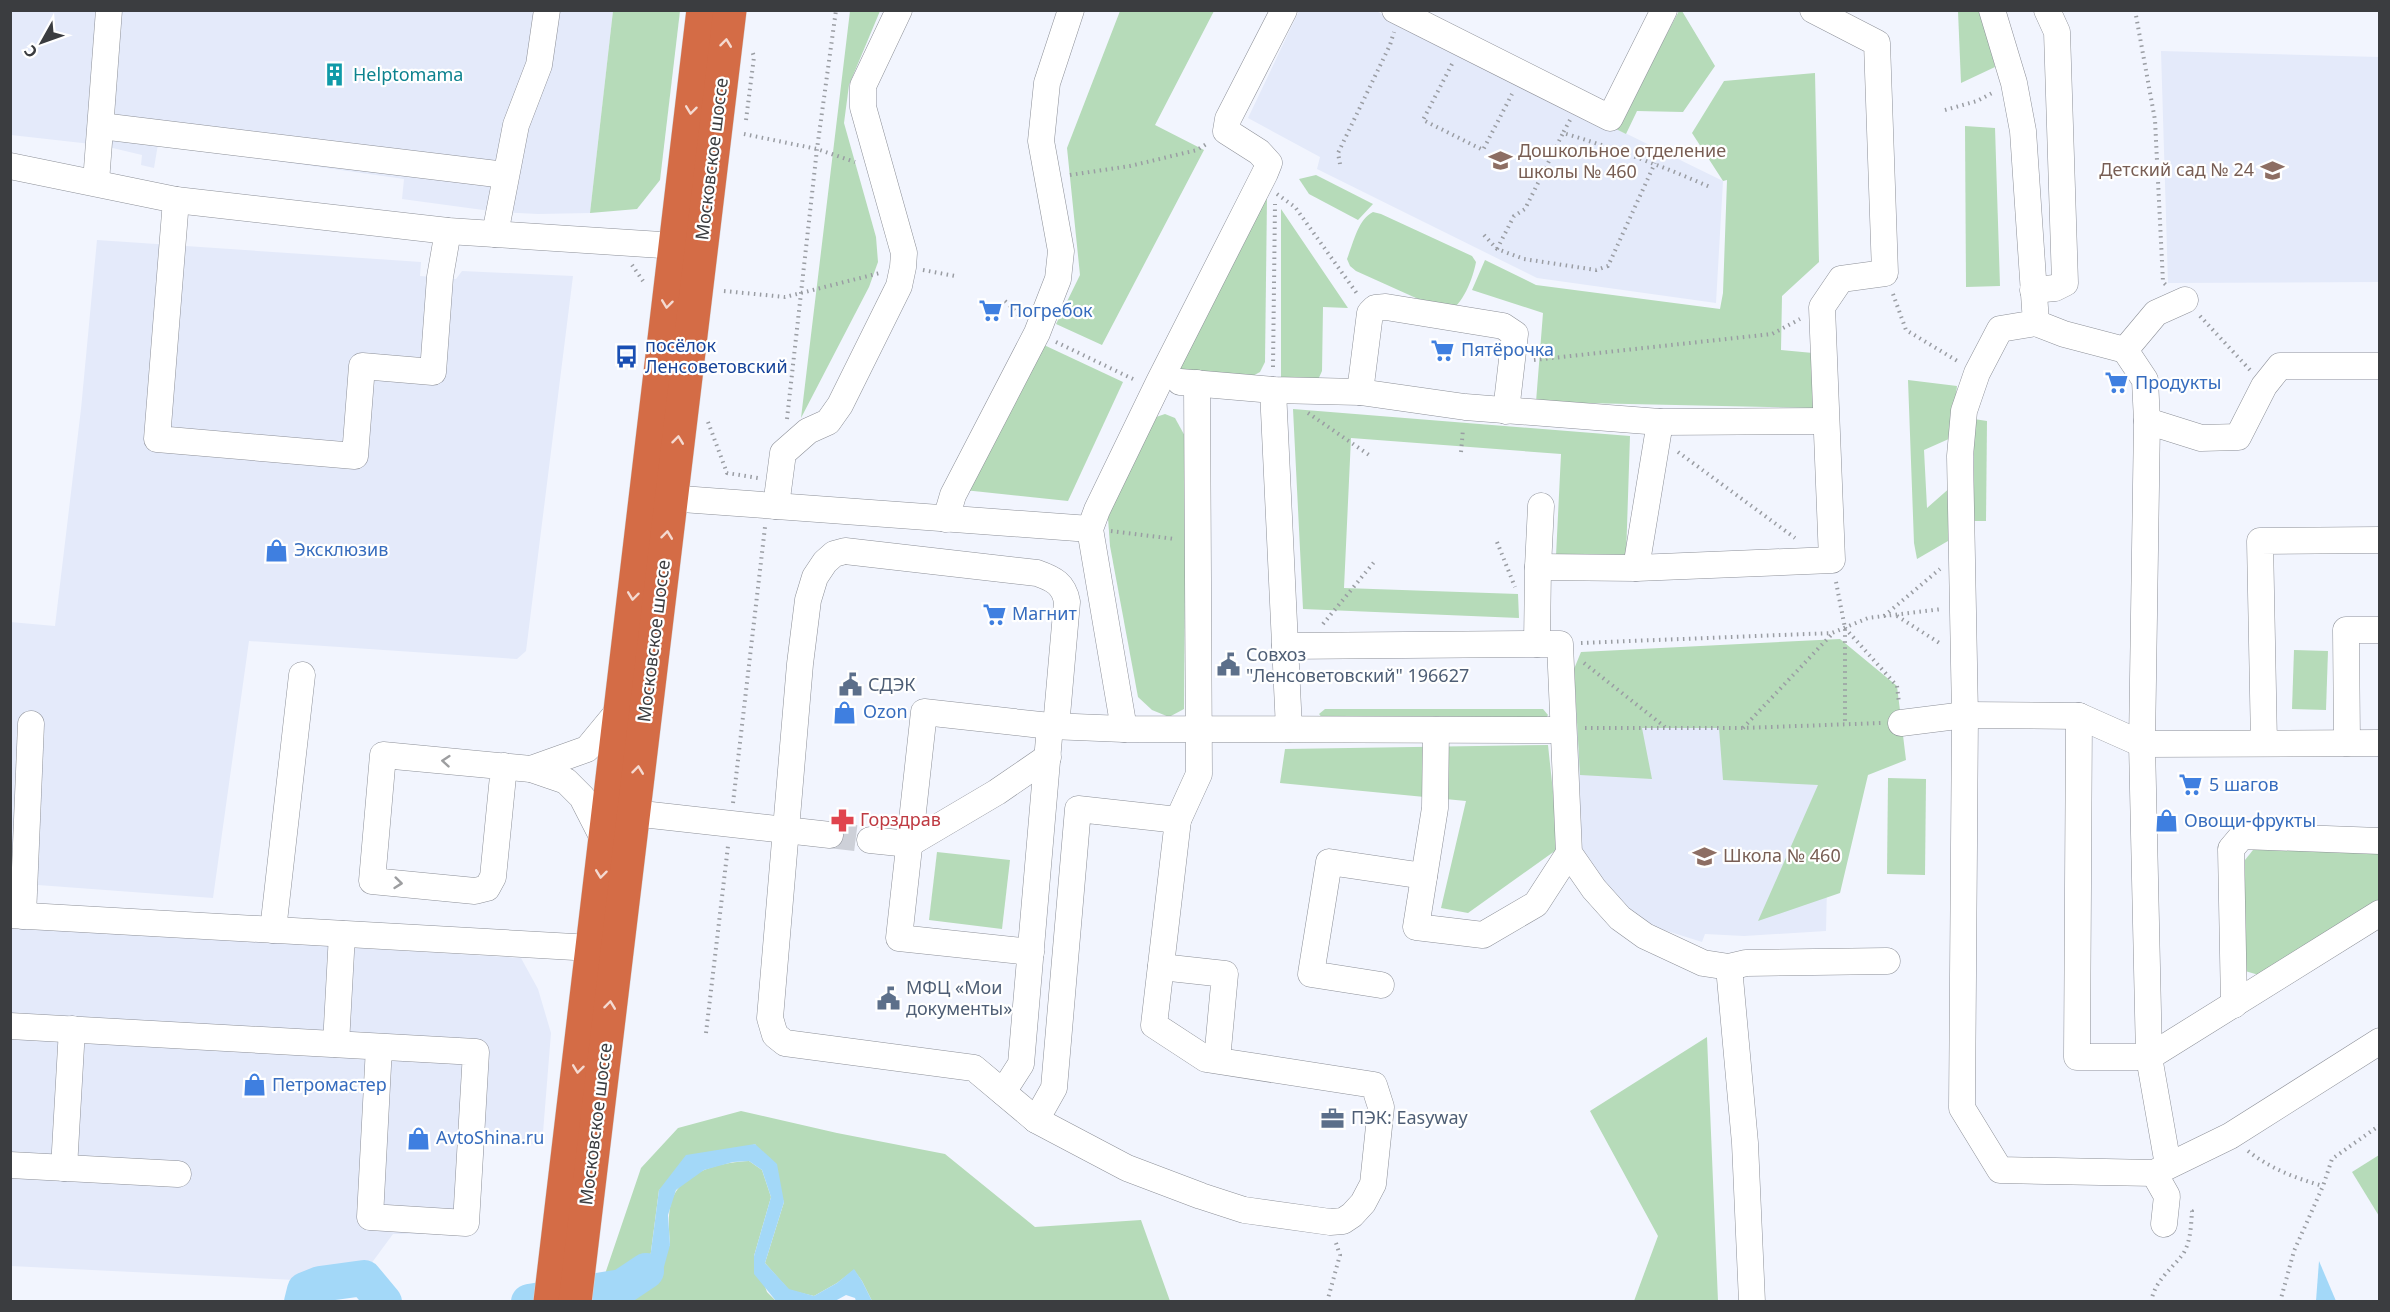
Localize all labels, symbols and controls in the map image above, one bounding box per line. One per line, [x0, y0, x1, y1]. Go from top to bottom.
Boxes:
north arrow [12, 12, 72, 72]
one-way arrow [719, 39, 731, 48]
text: С [19, 41, 42, 63]
building icon: Helptomama [322, 62, 348, 88]
place label: Helptomama [353, 62, 463, 86]
street label: Московское шоссе [689, 76, 733, 241]
one-way arrow [685, 106, 698, 115]
place label: Дошкольное отделение школы № 460 [1518, 138, 1726, 183]
school or university icon: Дошкольное отделение школы № 460 [1487, 148, 1513, 174]
place label: Детский сад № 24 [2099, 157, 2254, 181]
school or university icon: Детский сад № 24 [2259, 157, 2285, 183]
supermarket icon: Погребок [978, 298, 1004, 324]
place label: Погребок [1009, 298, 1093, 322]
one-way arrow [662, 299, 674, 308]
place label: посёлок Ленсоветовский [645, 333, 788, 378]
supermarket icon: Пятёрочка [1430, 337, 1456, 363]
place label: Пятёрочка [1461, 337, 1554, 361]
bus stop icon: посёлок Ленсоветовский [614, 343, 640, 369]
supermarket icon: Продукты [2104, 370, 2130, 396]
place label: Продукты [2135, 370, 2221, 394]
one-way arrow [672, 436, 684, 445]
one-way arrow [660, 530, 672, 539]
shop icon: Эксклюзив [263, 537, 289, 563]
place label: Эксклюзив [294, 537, 388, 561]
street label: Московское шоссе [631, 558, 675, 723]
one-way arrow [628, 592, 640, 601]
supermarket icon: Магнит [981, 601, 1007, 627]
place label: Магнит [1012, 601, 1077, 625]
place label: Совхоз "Ленсоветовский" 196627 [1246, 642, 1469, 687]
public building icon: Совхоз "Ленсоветовский" 196627 [1215, 652, 1241, 678]
public building icon: СДЭК [837, 672, 863, 698]
place label: СДЭК [868, 672, 916, 696]
shop icon: Ozon [832, 699, 858, 725]
place label: Ozon [863, 699, 908, 723]
one-way arrow [441, 755, 451, 768]
one-way arrow [631, 765, 644, 775]
supermarket icon: 5 шагов [2178, 772, 2204, 798]
place label: 5 шагов [2209, 772, 2279, 796]
pharmacy icon: Горздрав [829, 807, 855, 833]
place label: Горздрав [860, 807, 941, 831]
shop icon: Овощи-фрукты [2153, 808, 2179, 834]
place label: Овощи-фрукты [2184, 808, 2316, 832]
school or university icon: Школа № 460 [1692, 843, 1718, 869]
place label: Школа № 460 [1723, 843, 1841, 867]
one-way arrow [595, 869, 608, 878]
one-way arrow [393, 876, 402, 889]
place label: МФЦ «Мои документы» [906, 975, 1012, 1020]
public building icon: МФЦ «Мои документы» [875, 985, 901, 1011]
one-way arrow [603, 1001, 616, 1010]
street label: Московское шоссе [573, 1041, 617, 1206]
one-way arrow [572, 1065, 584, 1074]
shop icon: Петромастер [241, 1072, 267, 1098]
place label: Петромастер [272, 1072, 387, 1096]
office icon: ПЭК: Easyway [1320, 1105, 1346, 1131]
place label: ПЭК: Easyway [1351, 1105, 1469, 1129]
shop icon: AvtoShina.ru [405, 1125, 431, 1151]
place label: AvtoShina.ru [436, 1125, 544, 1149]

